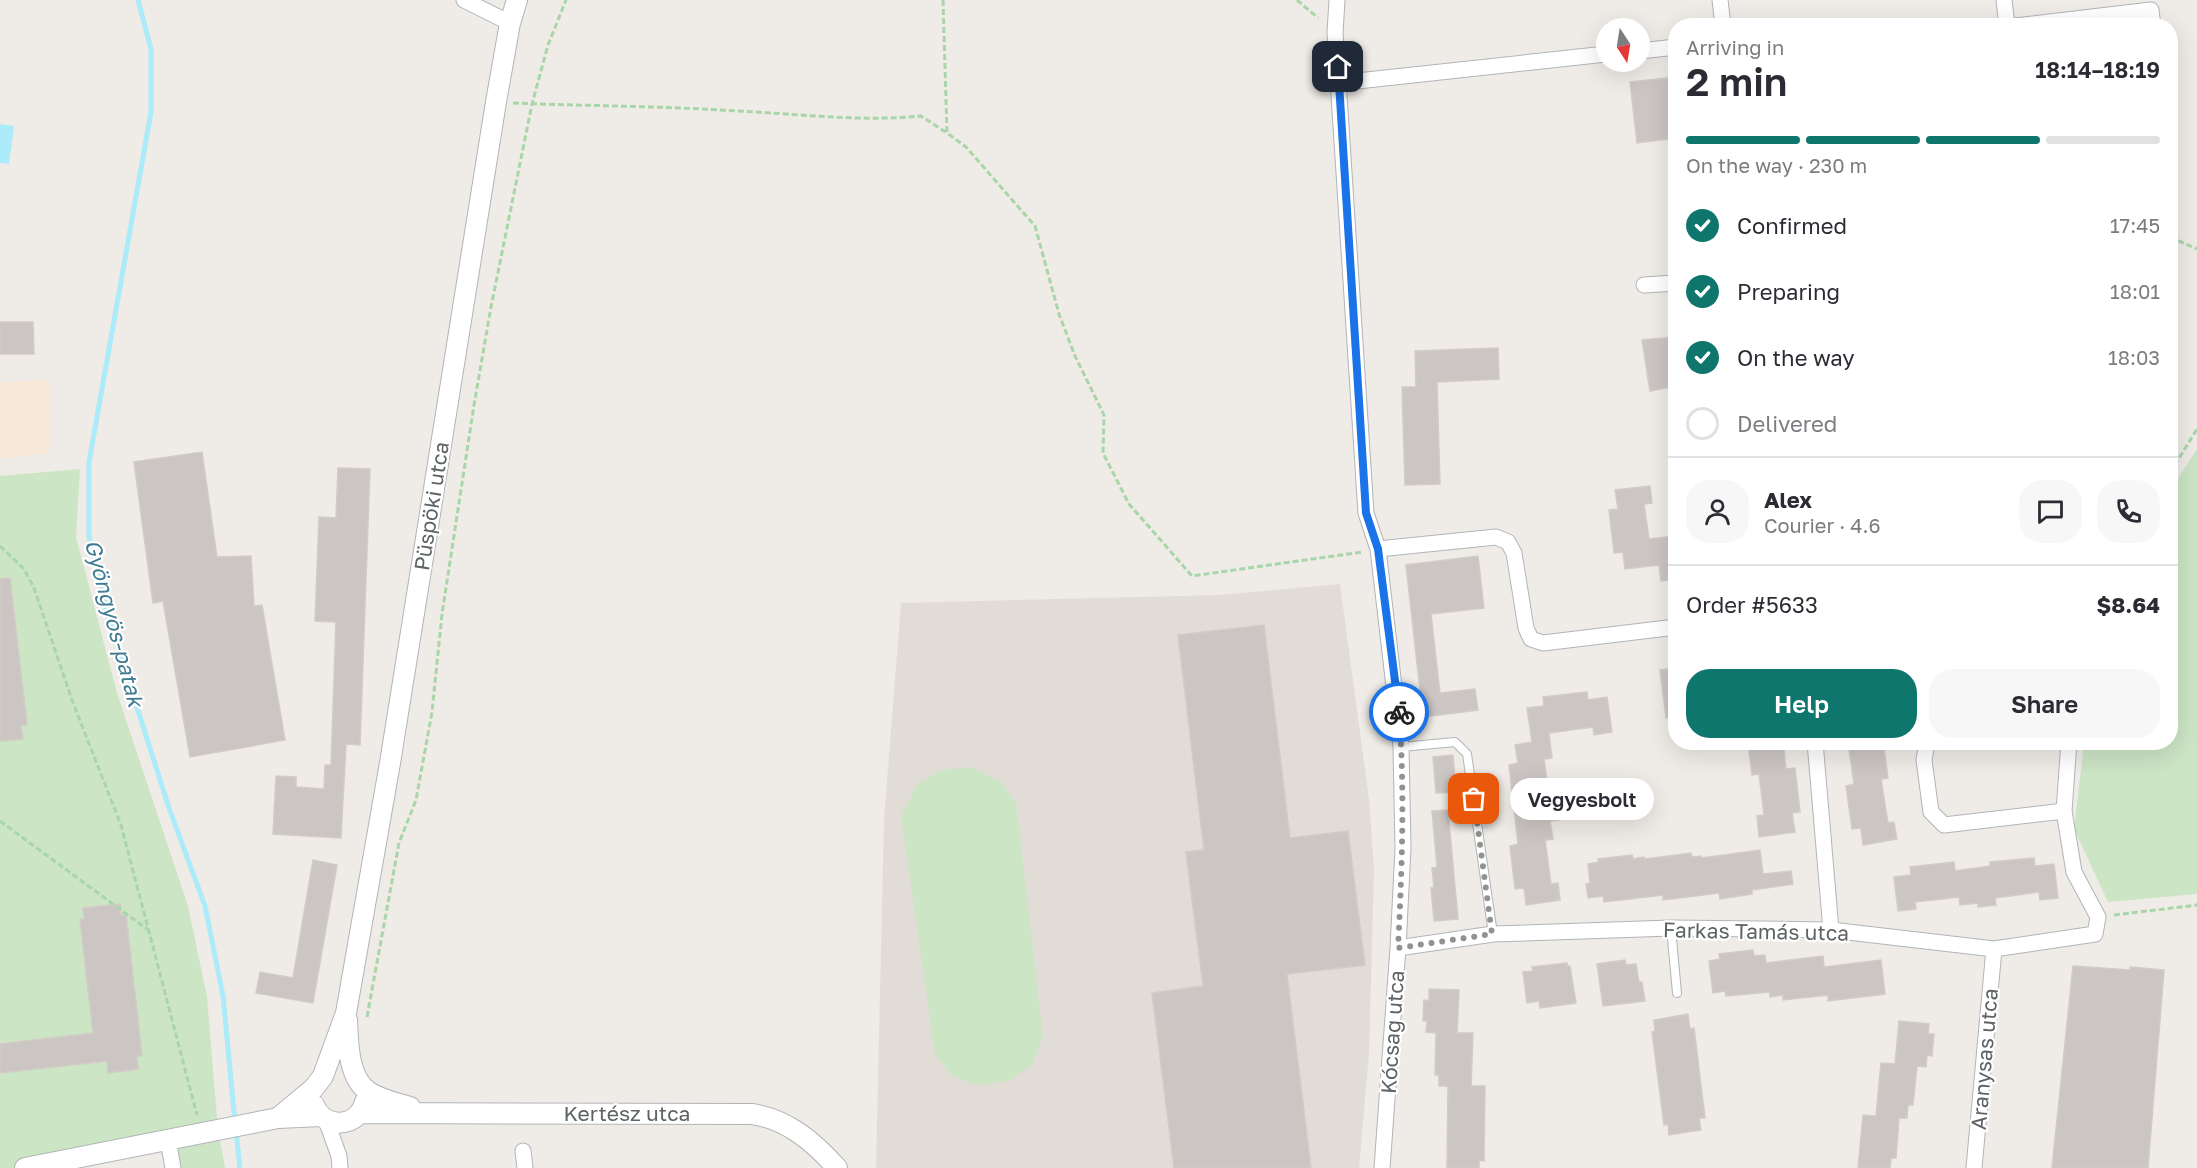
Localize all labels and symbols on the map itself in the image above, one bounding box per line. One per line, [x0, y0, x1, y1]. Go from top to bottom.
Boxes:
north arrow [1596, 18, 1650, 72]
pin [1312, 41, 1363, 92]
street label: Püspöki utca [408, 440, 454, 572]
water label: Gyöngyös-patak [80, 536, 151, 712]
courier [1369, 682, 1429, 742]
pin [1448, 773, 1499, 824]
callout: Vegyesbolt [1510, 778, 1654, 820]
street label: Farkas Tamás utca [1663, 916, 1849, 946]
street label: Kócsag utca [1375, 969, 1409, 1095]
street label: Aranysas utca [1965, 987, 2003, 1131]
street label: Kertész utca [564, 1100, 690, 1126]

